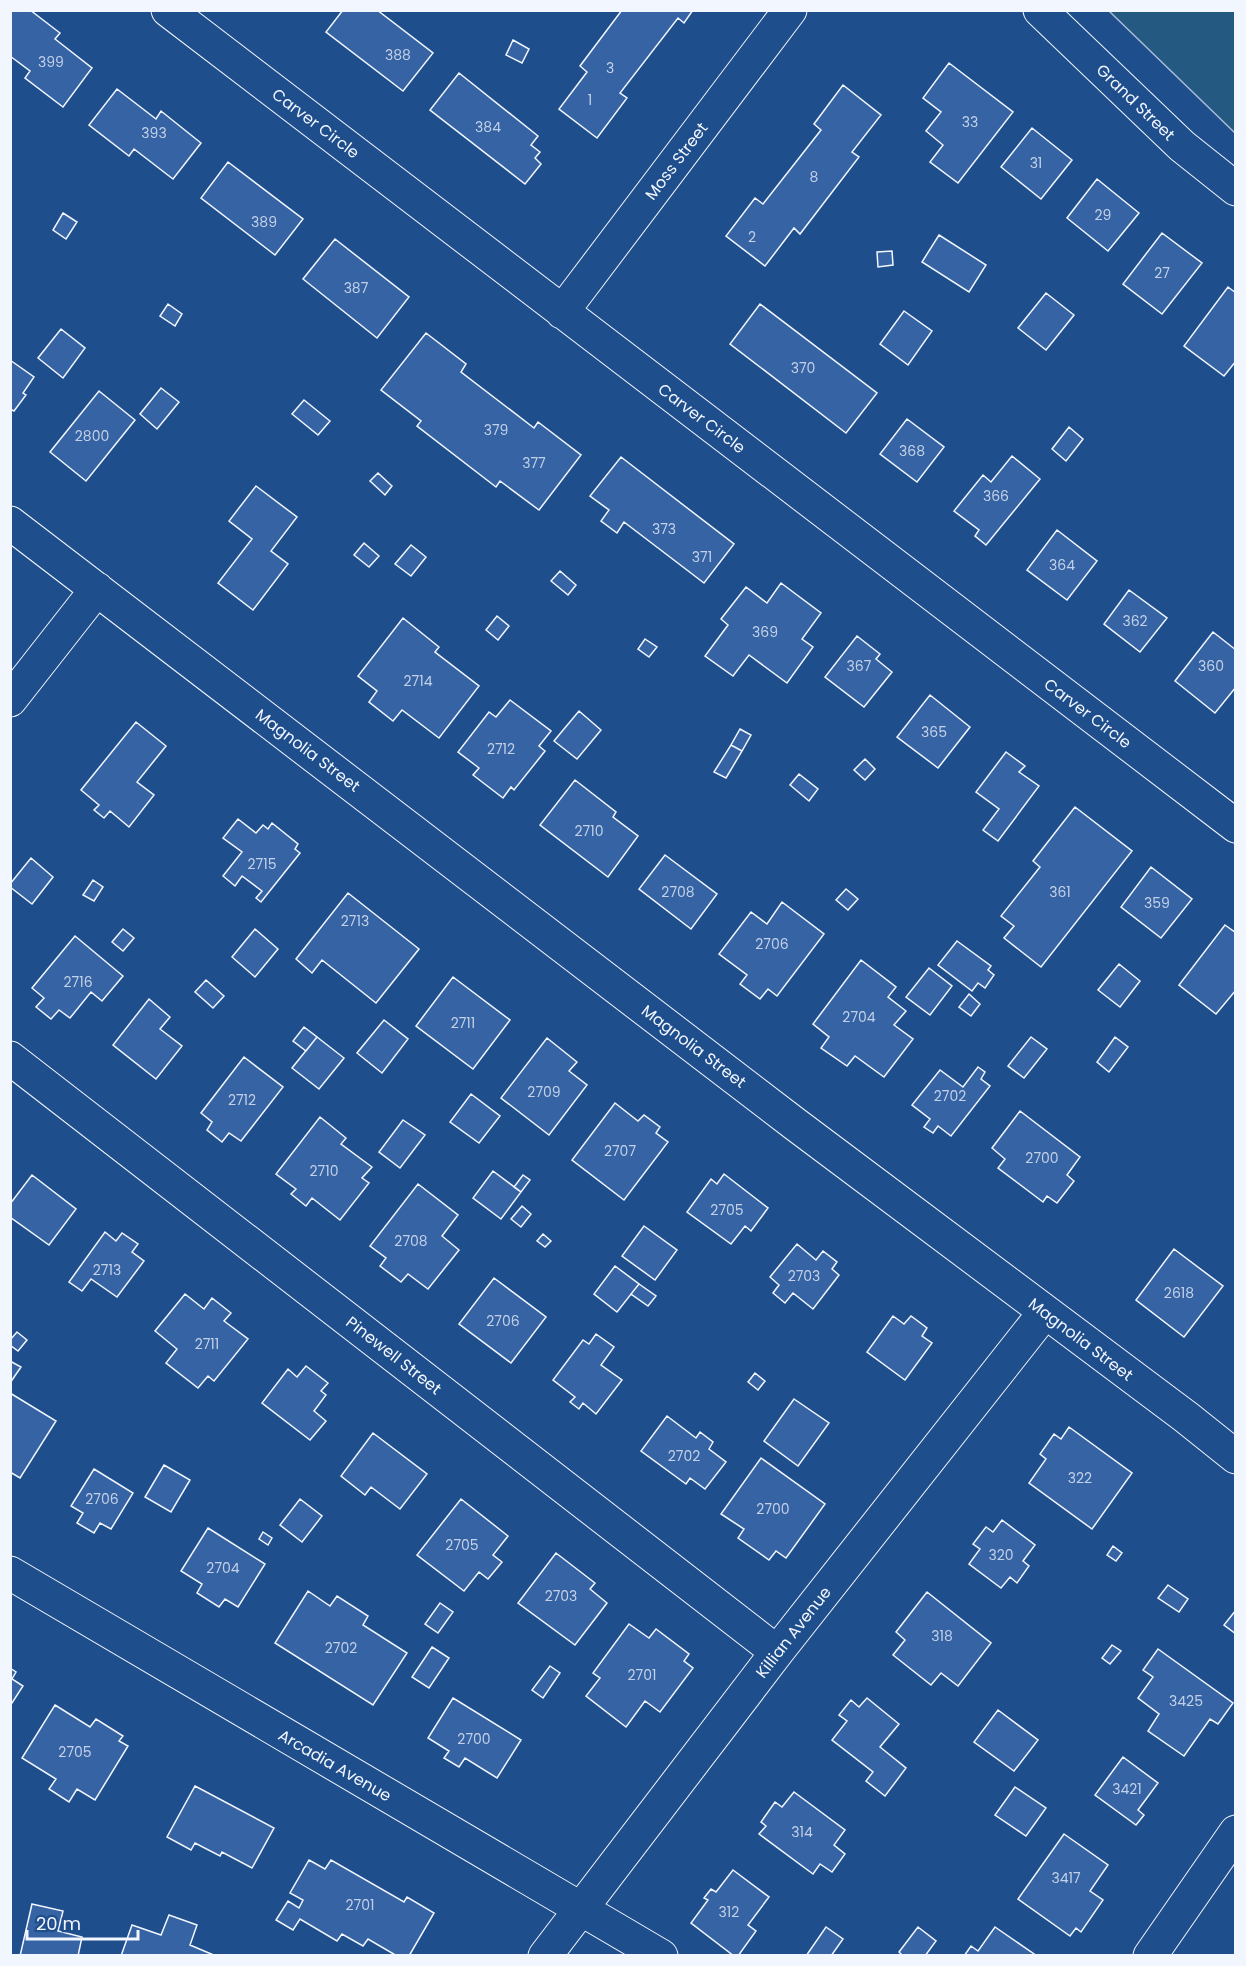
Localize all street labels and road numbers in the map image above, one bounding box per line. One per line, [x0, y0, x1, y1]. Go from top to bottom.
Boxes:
street label: Grand Street [1091, 59, 1180, 146]
street label: Carver Circle [267, 83, 364, 164]
street label: Moss Street [640, 118, 713, 205]
street label: Carver Circle [653, 378, 750, 459]
street label: Carver Circle [1039, 673, 1136, 754]
street label: Magnolia Street [251, 703, 365, 798]
street label: Magnolia Street [637, 999, 751, 1094]
street label: Magnolia Street [1024, 1292, 1138, 1387]
street label: Pinewell Street [341, 1311, 446, 1400]
street label: Killian Avenue [750, 1582, 837, 1683]
street label: Arcadia Avenue [274, 1724, 396, 1807]

